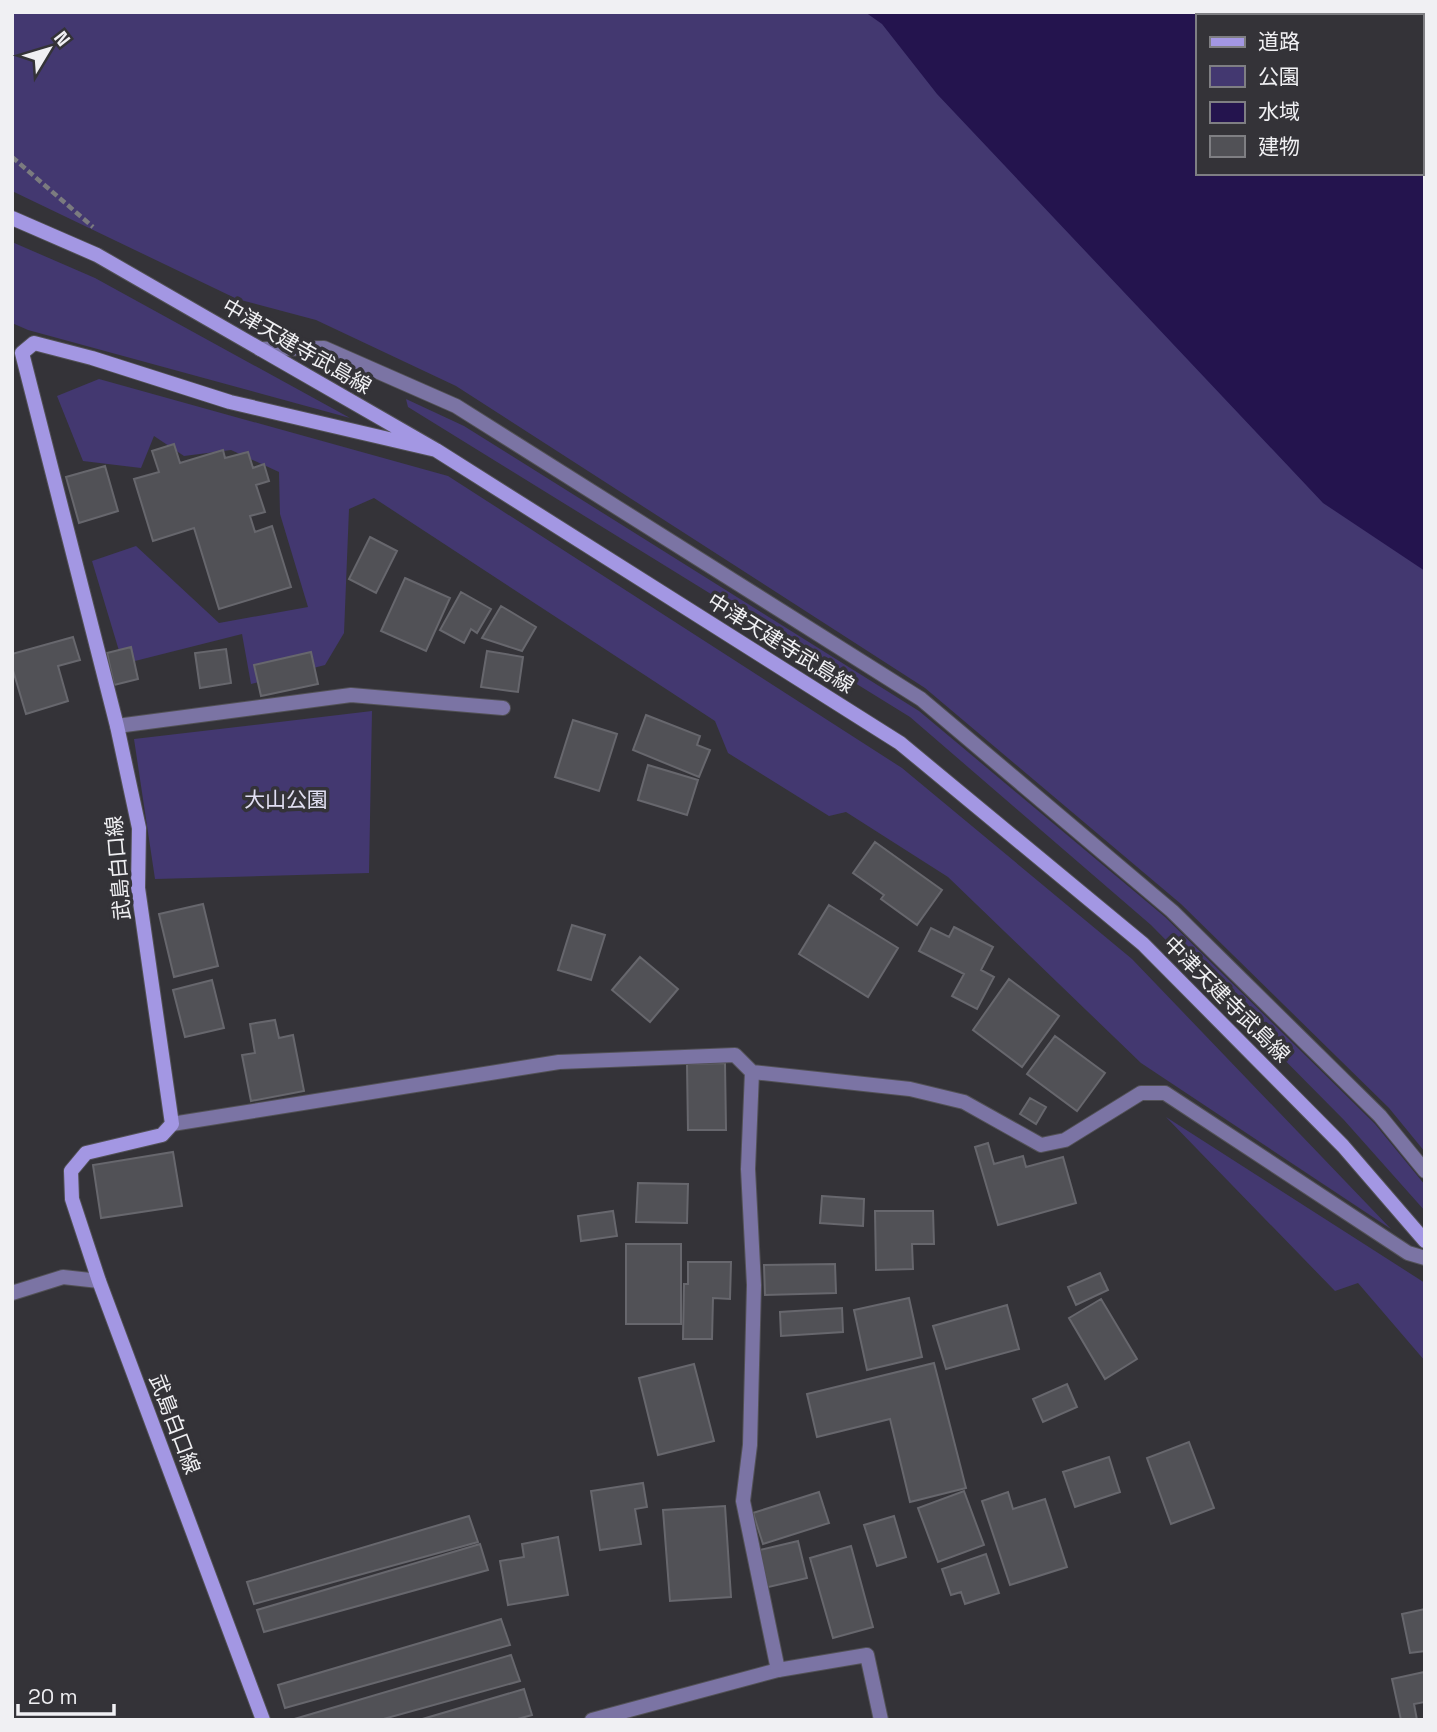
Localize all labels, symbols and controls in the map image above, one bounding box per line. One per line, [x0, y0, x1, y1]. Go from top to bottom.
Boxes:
north arrow [14, 14, 84, 84]
legend [1196, 14, 1423, 175]
text: N [48, 26, 76, 52]
text: 道路 [1258, 28, 1300, 55]
text: 公園 [1258, 63, 1300, 90]
text: 水域 [1258, 98, 1300, 125]
text: 建物 [1258, 133, 1300, 160]
street label: 中津天建寺武島線 [218, 292, 376, 400]
street label: 中津天建寺武島線 [703, 587, 859, 699]
park label: 大山公園 [244, 786, 328, 813]
street label: 武島白口線 [100, 815, 136, 921]
street label: 中津天建寺武島線 [1158, 930, 1296, 1068]
street label: 武島白口線 [144, 1370, 206, 1478]
scale bar [18, 1672, 114, 1716]
text: 20 m [28, 1683, 78, 1710]

